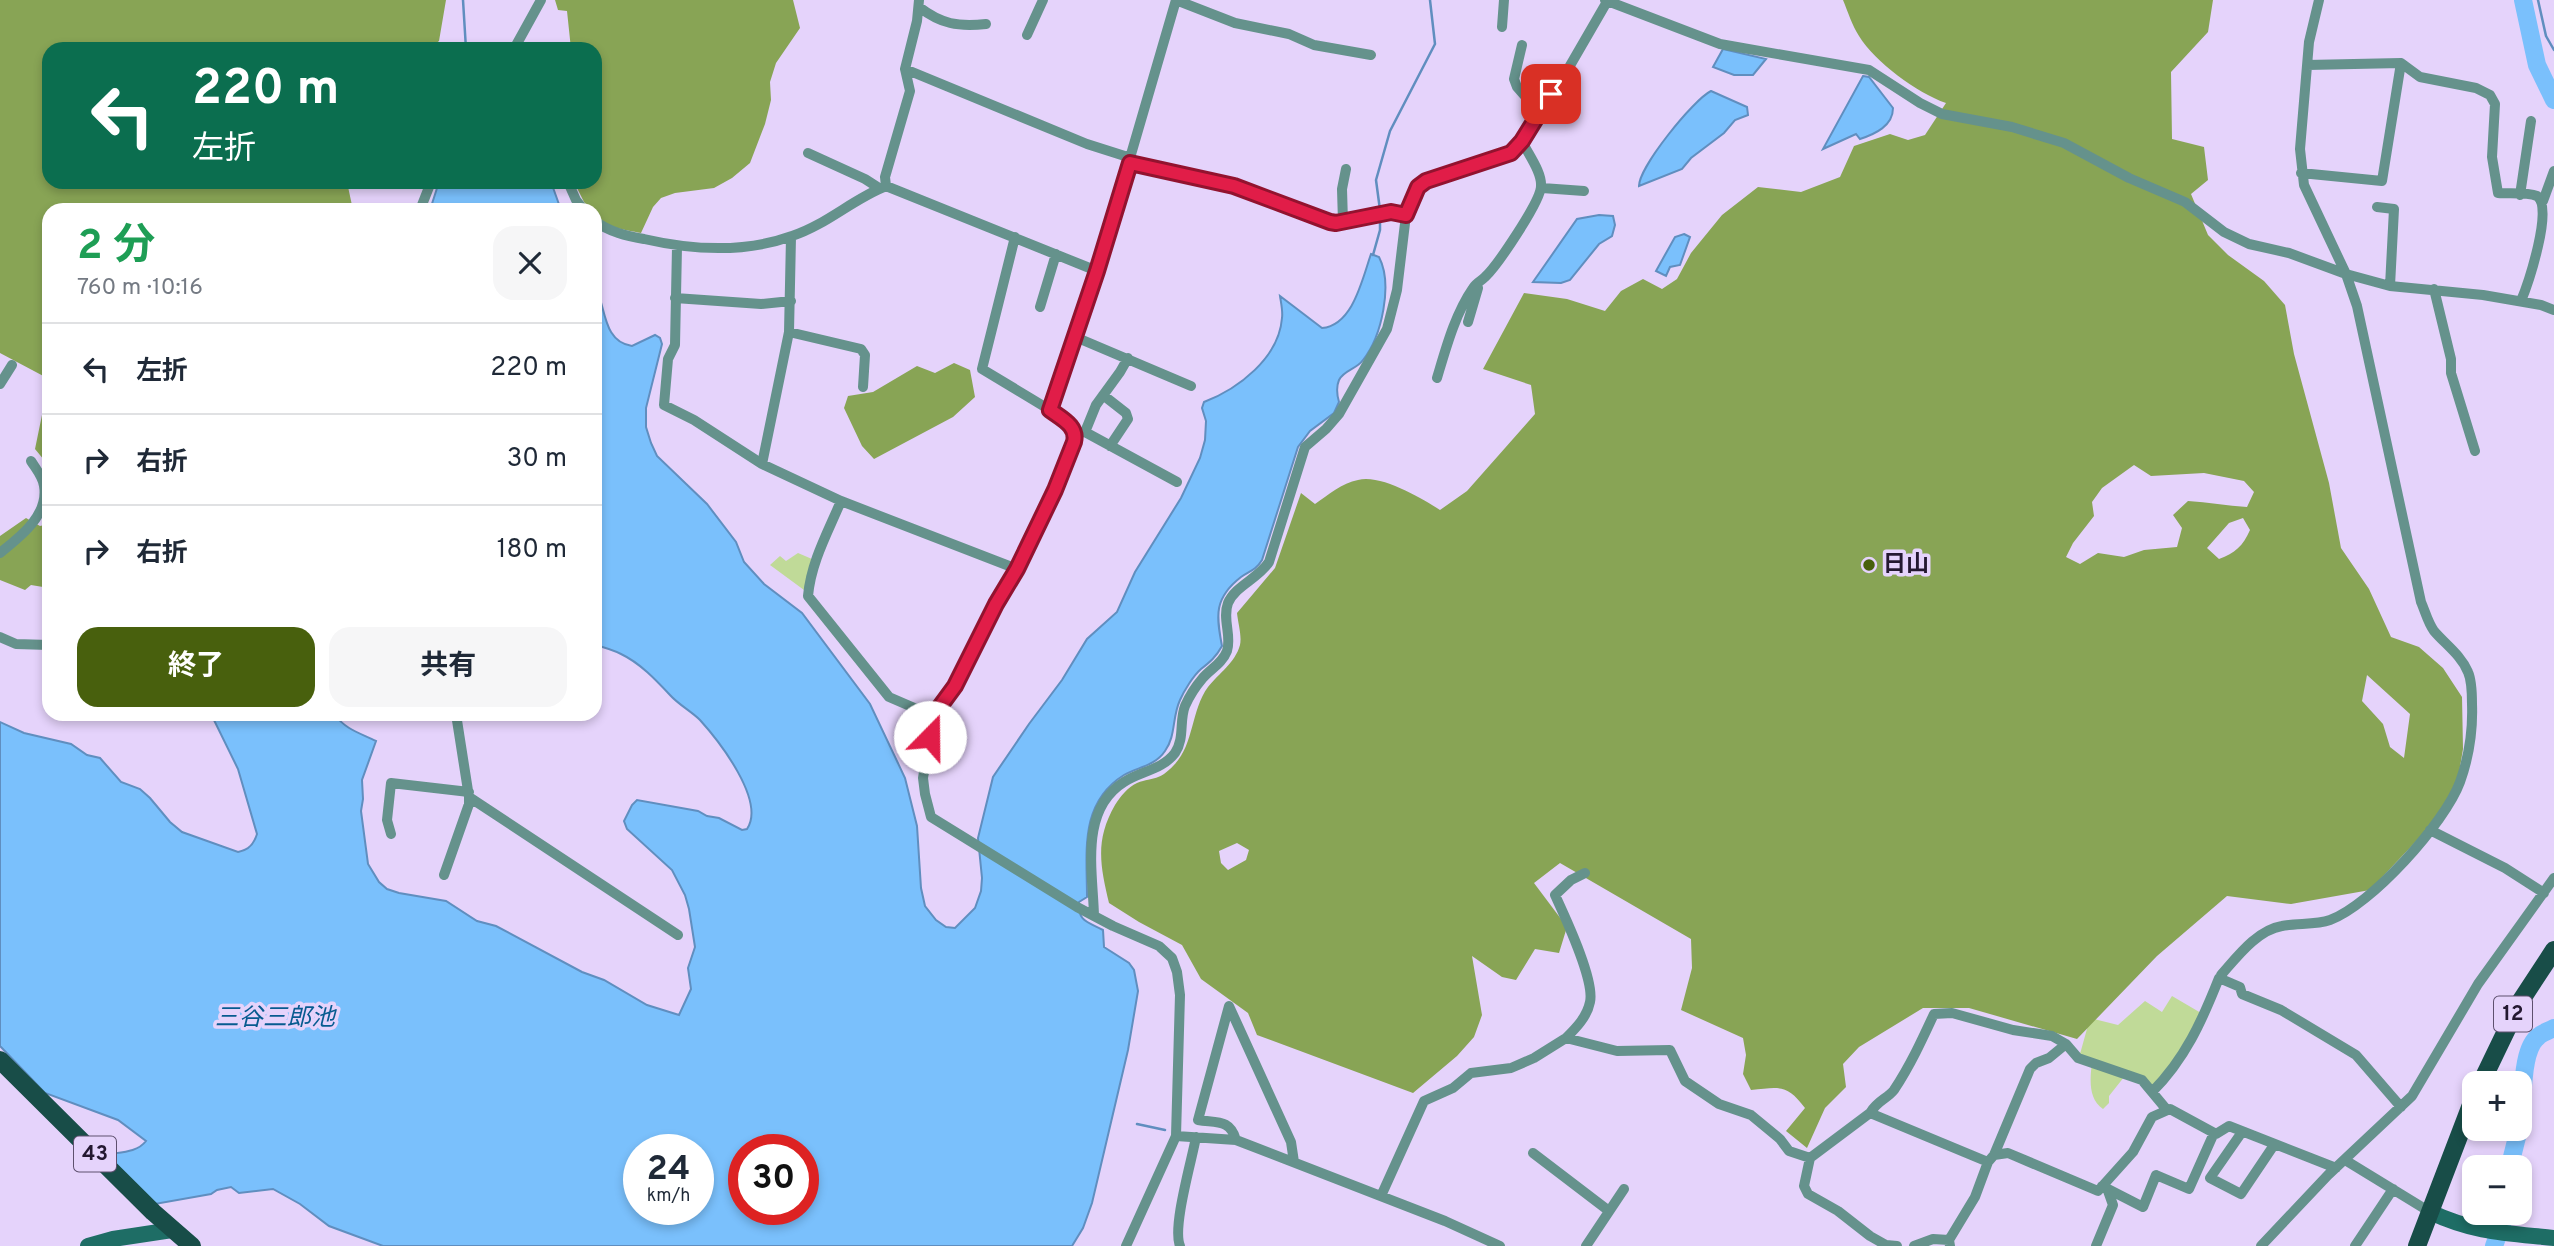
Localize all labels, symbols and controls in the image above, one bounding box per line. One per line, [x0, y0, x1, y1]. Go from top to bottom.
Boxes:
text: 220 m [192, 60, 339, 122]
pin [1521, 64, 1581, 124]
icon: left [77, 70, 168, 161]
icon: arrive [1532, 75, 1570, 113]
text: 左折 [192, 130, 256, 170]
text: 2 分 [77, 221, 155, 274]
button: close [493, 226, 567, 300]
text: 760 m · 10:16 [77, 274, 203, 303]
icon: left [77, 350, 115, 388]
text: 220 m [490, 352, 567, 385]
text: 左折 [136, 356, 188, 389]
icon: right [77, 441, 115, 479]
text: 30 m [507, 443, 567, 476]
text: 右折 [136, 447, 188, 480]
icon: right [77, 532, 115, 570]
text: 180 m [497, 534, 567, 567]
text: 右折 [136, 538, 188, 571]
place label: 日山 [1883, 551, 1929, 580]
marker: 日山 [1861, 557, 1877, 573]
button: 終了 [77, 627, 315, 707]
button: 共有 [329, 627, 567, 707]
position arrow [893, 700, 967, 774]
road number: 12 [2494, 996, 2532, 1032]
water label: 三谷三郎池 [215, 1004, 337, 1034]
map controls [2462, 1071, 2532, 1225]
button: + [2462, 1071, 2532, 1141]
speed limit sign: 30 [728, 1134, 819, 1225]
road number: 43 [74, 1136, 116, 1172]
text: 24 [647, 1148, 690, 1192]
button: − [2462, 1155, 2532, 1225]
text: km/h [647, 1185, 690, 1208]

